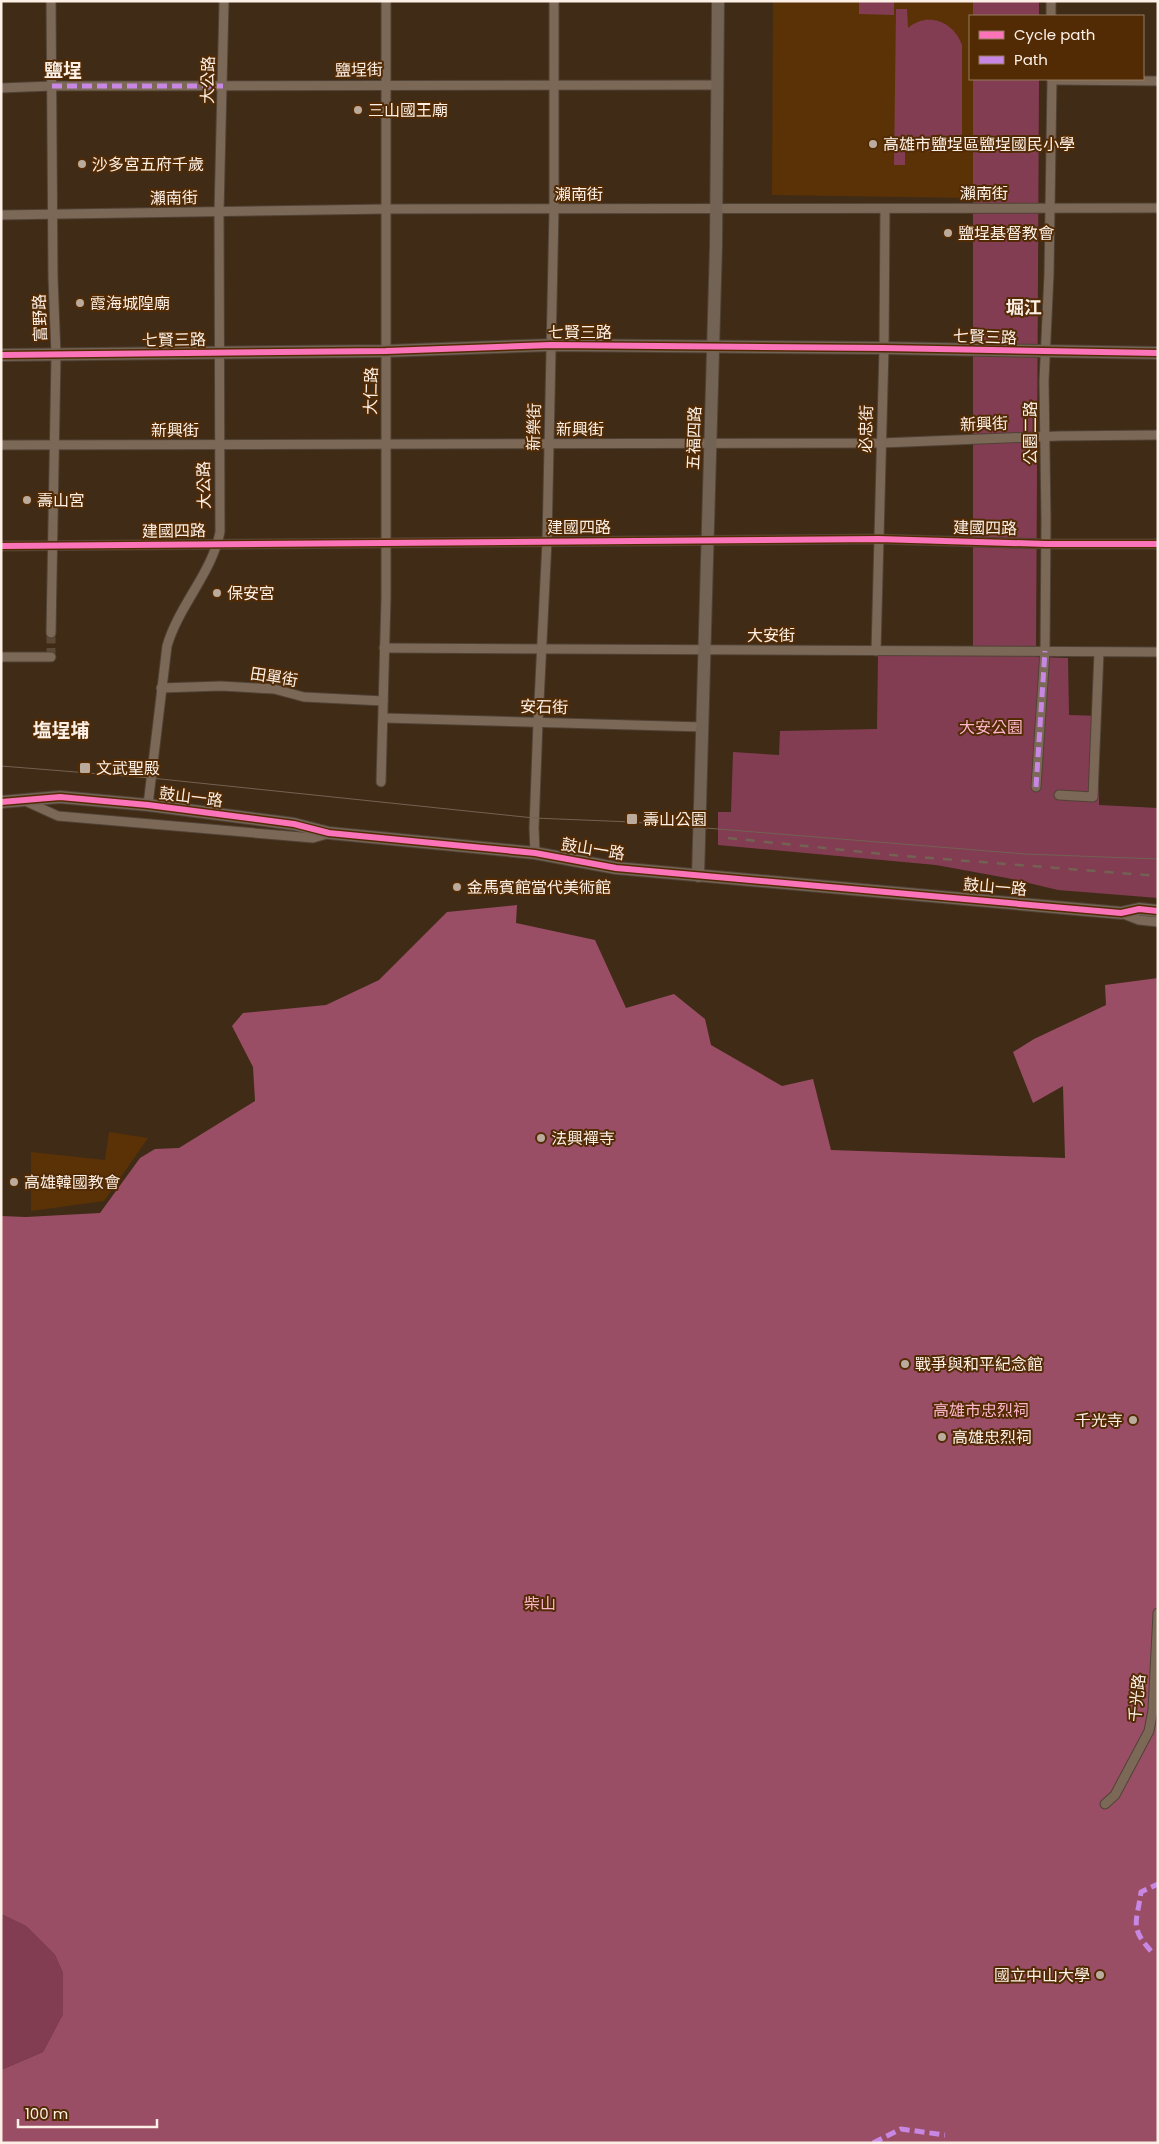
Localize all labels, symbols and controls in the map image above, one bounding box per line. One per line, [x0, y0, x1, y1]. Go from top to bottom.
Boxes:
legend [969, 15, 1144, 80]
text: Cycle path [1014, 24, 1095, 45]
text: Path [1014, 49, 1048, 70]
street label: 大公路 [196, 56, 220, 104]
district label: 鹽埕 [44, 57, 82, 84]
street label: 鹽埕街 [335, 58, 383, 82]
place label: 三山國王廟 [368, 99, 448, 122]
marker: 三山國王廟 [352, 104, 364, 116]
place label: 高雄市鹽埕區鹽埕國民小學 [883, 133, 1075, 156]
marker: 高雄市鹽埕區鹽埕國民小學 [867, 138, 879, 150]
place label: 沙多宮五府千歲 [92, 153, 204, 176]
marker: 沙多宮五府千歲 [76, 158, 88, 170]
street label: 瀨南街 [960, 182, 1008, 205]
street label: 瀨南街 [555, 183, 603, 206]
street label: 瀨南街 [150, 186, 198, 210]
place label: 鹽埕基督教會 [958, 222, 1054, 245]
marker: 鹽埕基督教會 [942, 227, 954, 239]
place label: 霞海城隍廟 [90, 292, 170, 315]
street label: 富野路 [28, 294, 52, 342]
district label: 堀江 [1006, 295, 1042, 320]
marker: 霞海城隍廟 [74, 297, 86, 309]
street label: 七賢三路 [548, 321, 612, 344]
street label: 七賢三路 [953, 324, 1017, 350]
street label: 七賢三路 [142, 328, 206, 352]
street label: 大仁路 [359, 367, 383, 415]
street label: 公園二路 [1019, 401, 1042, 465]
street label: 新樂街 [522, 403, 546, 451]
street label: 必忠街 [854, 405, 878, 453]
street label: 五福四路 [681, 406, 707, 470]
street label: 新興街 [960, 412, 1008, 436]
street label: 新興街 [556, 418, 604, 441]
street label: 新興街 [151, 419, 199, 442]
street label: 大公路 [192, 461, 216, 509]
place label: 壽山宮 [37, 489, 85, 512]
marker: 壽山宮 [21, 494, 33, 506]
street label: 建國四路 [547, 516, 611, 539]
street label: 建國四路 [953, 516, 1017, 540]
street label: 建國四路 [142, 519, 206, 543]
place label: 保安宮 [227, 582, 275, 605]
marker: 保安宮 [211, 587, 223, 599]
street label: 大安街 [747, 624, 795, 647]
street label: 田單街 [248, 662, 300, 692]
street label: 安石街 [520, 695, 568, 719]
park label: 大安公園 [959, 716, 1023, 739]
district label: 塩埕埔 [32, 717, 90, 744]
place label: 文武聖殿 [96, 757, 160, 780]
marker: 文武聖殿 [78, 761, 92, 775]
street label: 鼓山一路 [158, 782, 224, 812]
place label: 壽山公園 [643, 808, 707, 831]
marker: 壽山公園 [625, 812, 639, 826]
street label: 鼓山一路 [560, 833, 626, 865]
street label: 鼓山一路 [962, 873, 1028, 901]
place label: 金馬賓館當代美術館 [467, 876, 611, 899]
marker: 金馬賓館當代美術館 [451, 881, 463, 893]
place label: 法興禪寺 [551, 1127, 615, 1150]
marker: 法興禪寺 [535, 1132, 547, 1144]
place label: 高雄韓國教會 [24, 1171, 120, 1194]
marker: 高雄韓國教會 [8, 1176, 20, 1188]
place label: 戰爭與和平紀念館 [915, 1353, 1043, 1376]
marker: 戰爭與和平紀念館 [899, 1358, 911, 1370]
park label: 高雄市忠烈祠 [933, 1399, 1029, 1422]
place label: 千光寺 [1075, 1409, 1123, 1432]
marker: 千光寺 [1127, 1414, 1139, 1426]
place label: 高雄忠烈祠 [952, 1426, 1032, 1449]
marker: 高雄忠烈祠 [936, 1431, 948, 1443]
park label: 柴山 [524, 1592, 556, 1615]
street label: 千光路 [1123, 1673, 1151, 1723]
place label: 國立中山大學 [994, 1964, 1090, 1987]
marker: 國立中山大學 [1094, 1969, 1106, 1981]
scale bar [18, 2096, 156, 2128]
text: 100 m [25, 2103, 68, 2124]

